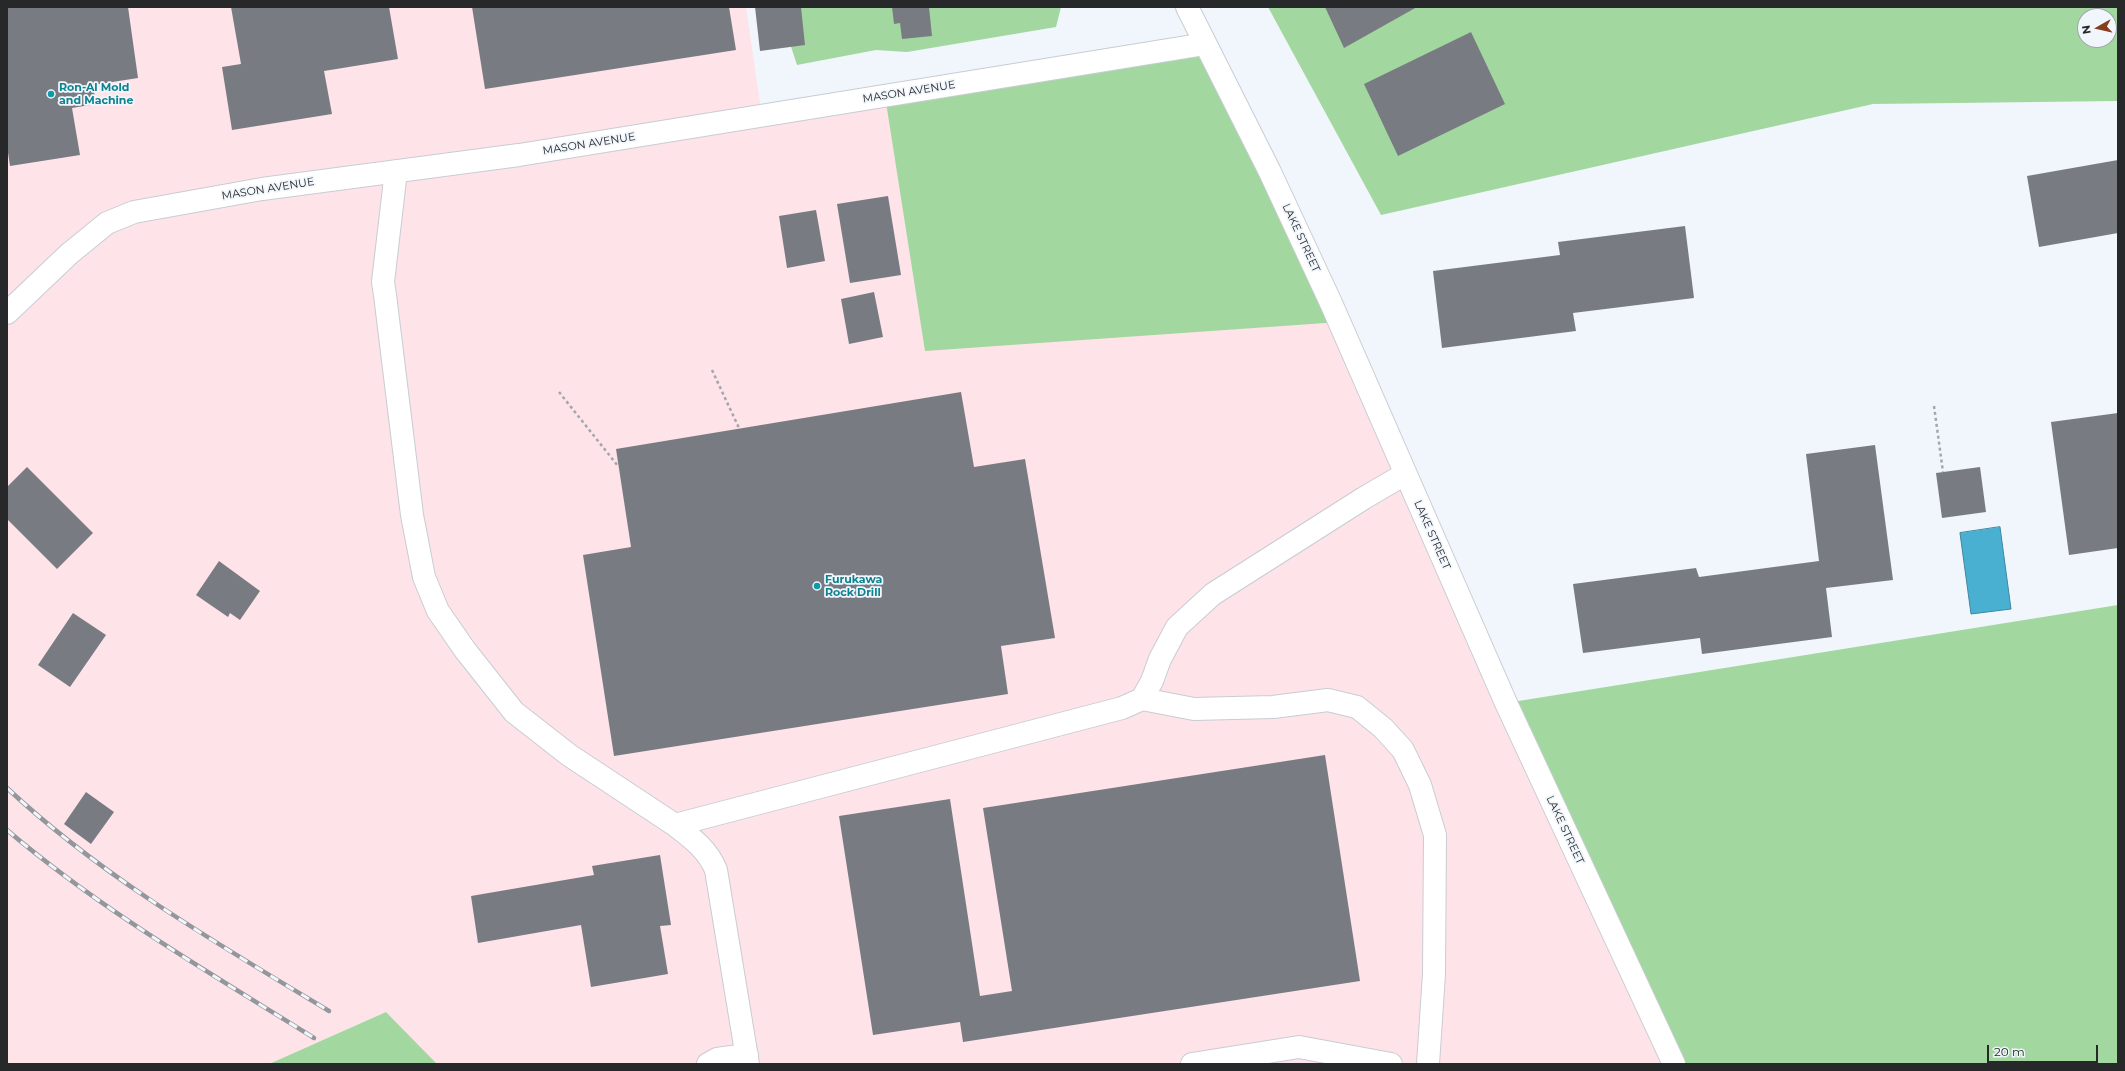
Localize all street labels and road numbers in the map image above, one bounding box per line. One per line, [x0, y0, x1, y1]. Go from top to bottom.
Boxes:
street label: MASON AVENUE [862, 78, 956, 106]
street label: MASON AVENUE [542, 130, 636, 158]
street label: MASON AVENUE [221, 175, 315, 203]
street label: LAKE STREET [1279, 202, 1323, 274]
street label: LAKE STREET [1411, 498, 1453, 572]
street label: LAKE STREET [1543, 794, 1587, 866]

